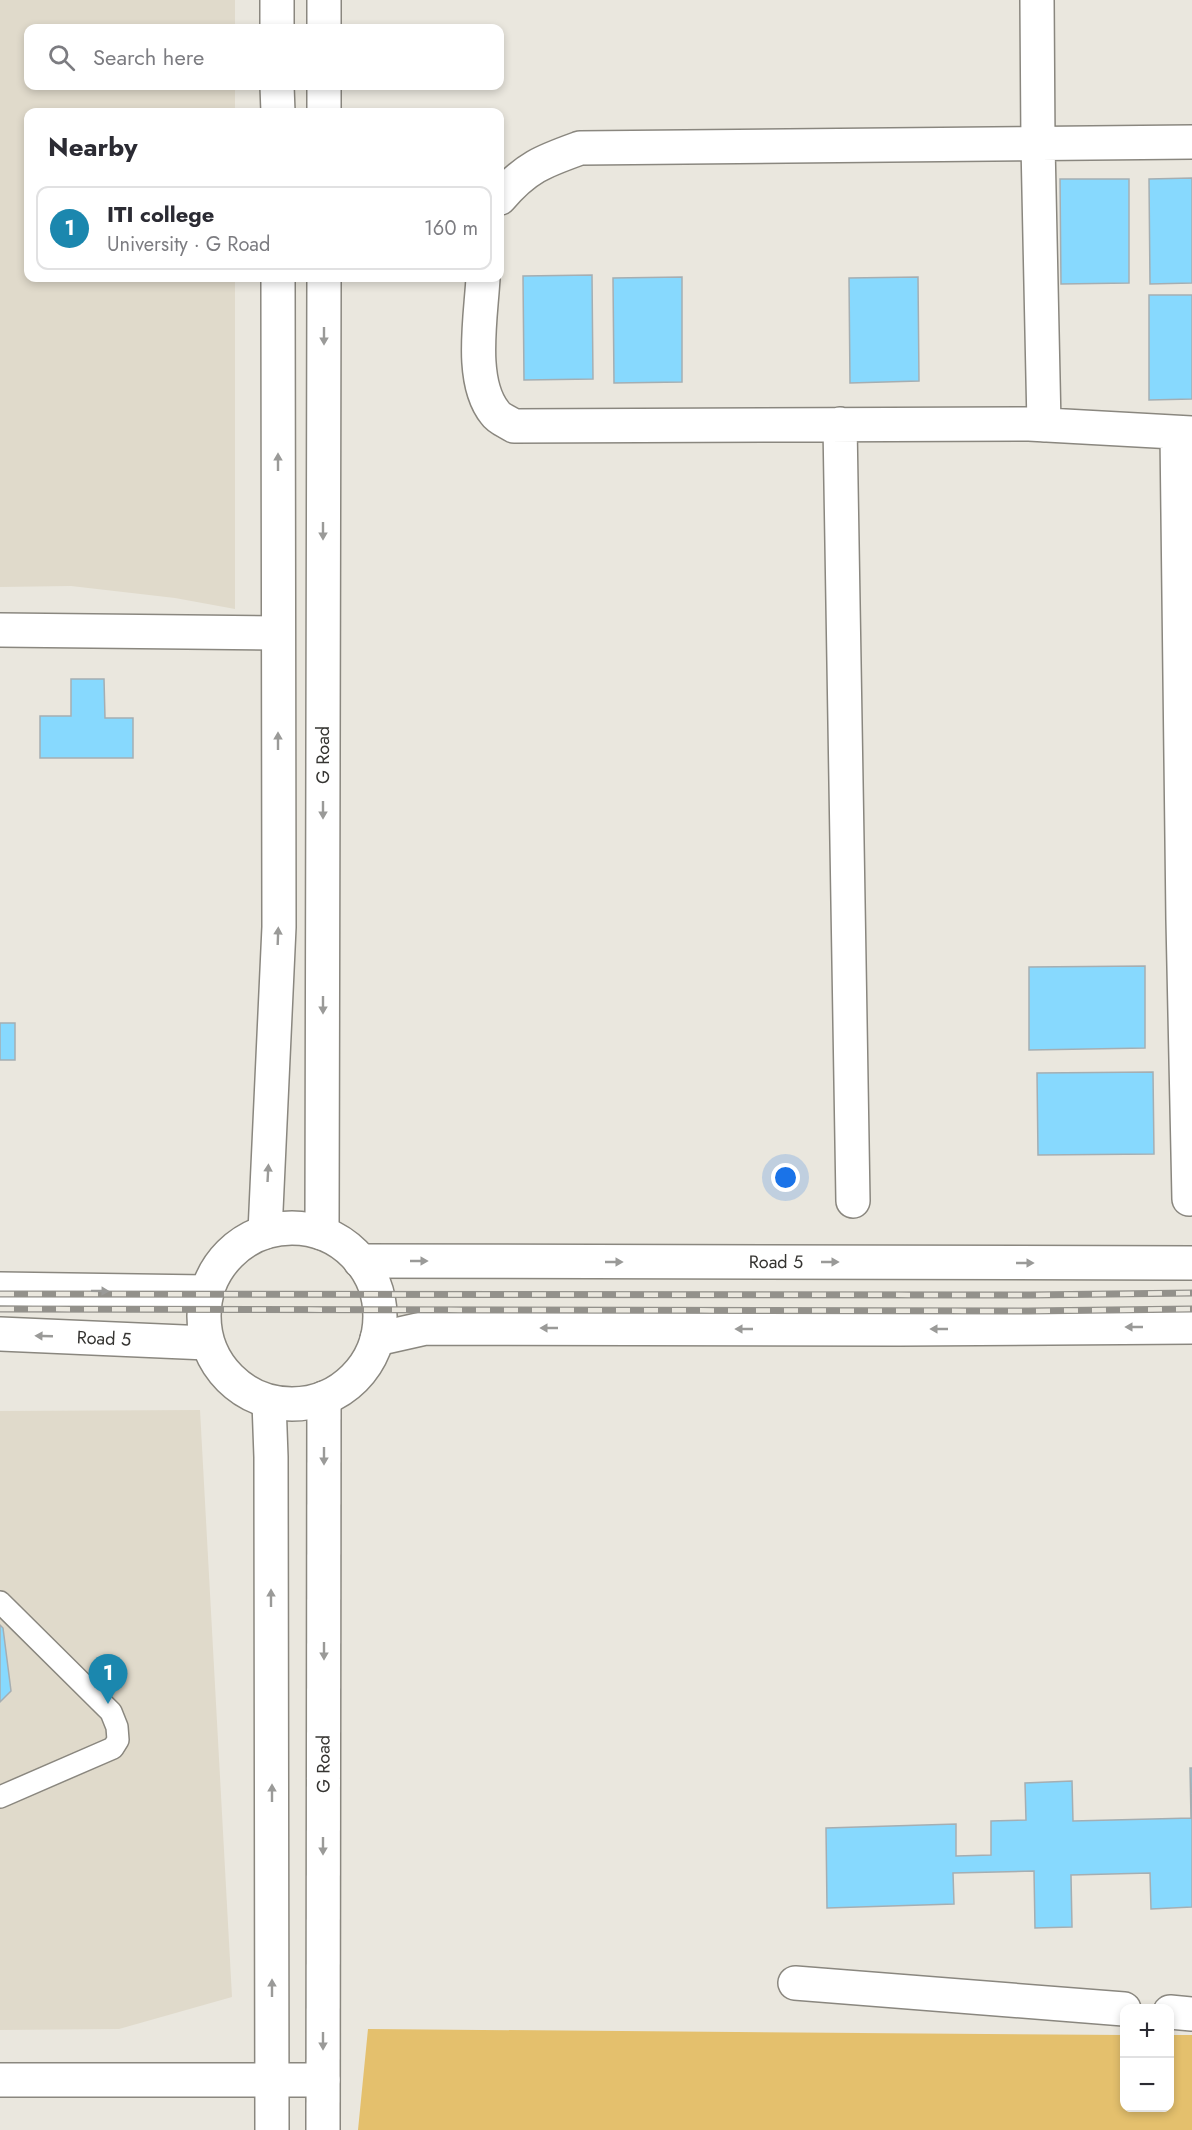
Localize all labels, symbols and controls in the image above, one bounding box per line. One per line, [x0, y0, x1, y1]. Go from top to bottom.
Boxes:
search box [24, 24, 504, 90]
icon: search [45, 41, 78, 74]
text: Search here [93, 41, 204, 73]
text: Nearby [48, 128, 137, 166]
text: ITI college [107, 198, 214, 230]
text: 1 [64, 214, 75, 243]
text: 160 m [424, 214, 478, 243]
text: University · G Road [107, 230, 270, 259]
one-way arrow [319, 326, 329, 345]
one-way arrow [273, 453, 283, 472]
one-way arrow [318, 521, 328, 540]
street label: G Road [310, 726, 336, 784]
one-way arrow [273, 732, 283, 751]
one-way arrow [318, 800, 328, 819]
one-way arrow [274, 927, 283, 946]
one-way arrow [318, 995, 328, 1014]
your location [771, 1163, 800, 1192]
one-way arrow [263, 1164, 272, 1183]
street label: Road 5 [749, 1249, 803, 1275]
one-way arrow [409, 1256, 428, 1266]
one-way arrow [604, 1257, 623, 1267]
one-way arrow [820, 1257, 839, 1267]
one-way arrow [1015, 1258, 1034, 1268]
one-way arrow [91, 1286, 110, 1295]
one-way arrow [539, 1323, 558, 1333]
one-way arrow [1124, 1323, 1143, 1332]
street label: Road 5 [76, 1324, 132, 1353]
one-way arrow [734, 1324, 753, 1334]
one-way arrow [929, 1324, 948, 1334]
one-way arrow [34, 1331, 53, 1340]
one-way arrow [319, 1447, 329, 1466]
one-way arrow [266, 1588, 276, 1607]
one-way arrow [319, 1642, 329, 1661]
pin: 1 [88, 1654, 128, 1704]
street label: G Road [310, 1735, 337, 1793]
one-way arrow [267, 1783, 277, 1802]
one-way arrow [318, 1837, 328, 1856]
one-way arrow [267, 1978, 277, 1997]
map controls [1120, 2004, 1174, 2112]
button: + [1120, 2004, 1174, 2058]
one-way arrow [318, 2032, 328, 2051]
button: − [1120, 2058, 1174, 2112]

